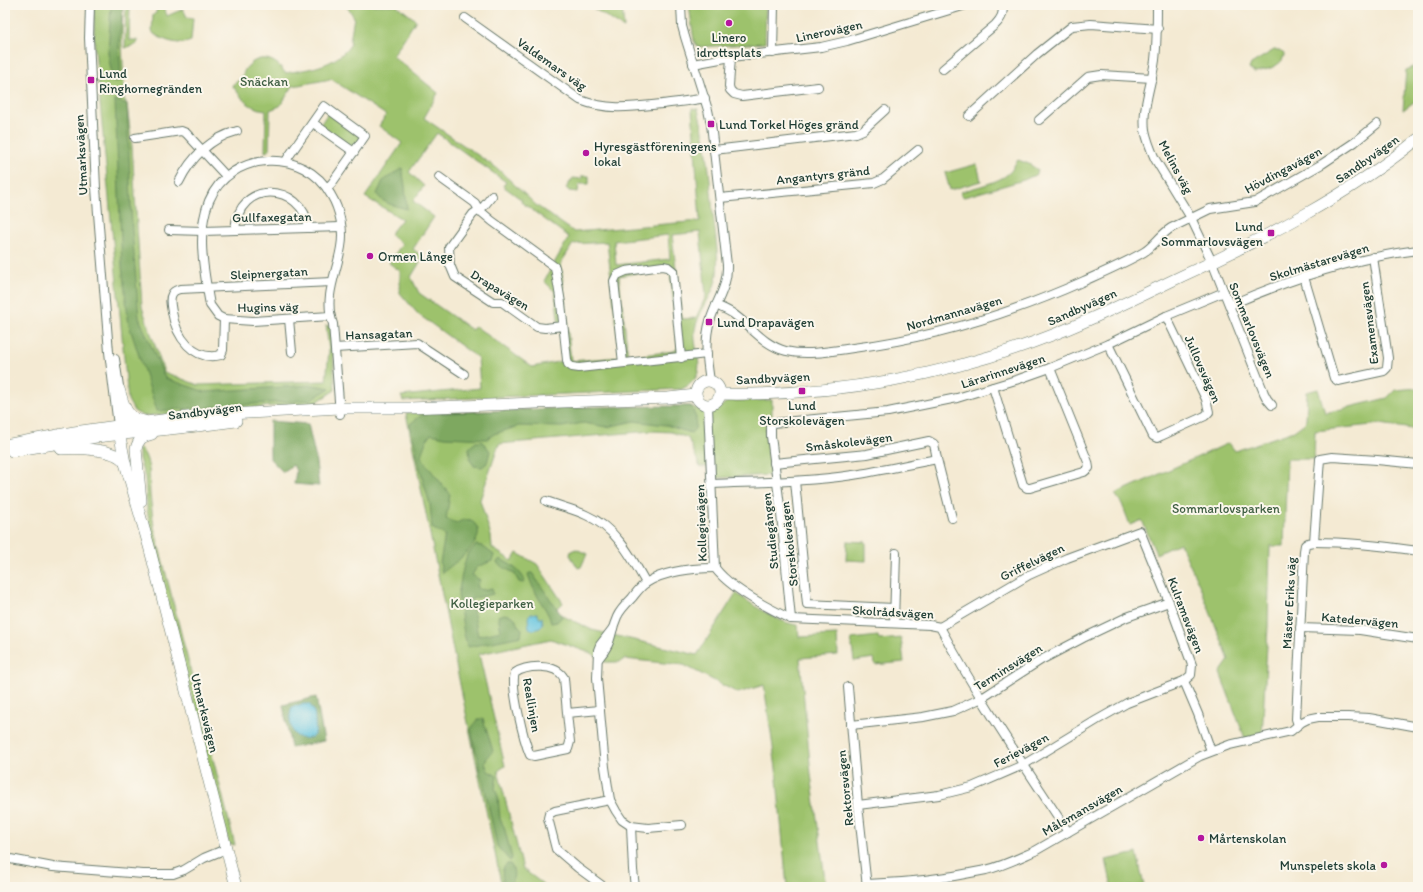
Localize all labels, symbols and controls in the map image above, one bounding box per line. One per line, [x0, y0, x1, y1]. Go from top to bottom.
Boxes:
street label: Linerovägen [794, 17, 864, 45]
marker: Linero idrottsplats [724, 18, 734, 28]
place label: Linero idrottsplats [696, 30, 762, 60]
street label: Valdemars väg [514, 34, 590, 94]
place label: Lund Ringhornegränden [99, 66, 203, 96]
park label: Snäckan [240, 74, 289, 89]
marker: Lund Ringhornegränden [86, 75, 96, 85]
street label: Utmarksvägen [71, 114, 91, 196]
place label: Lund Torkel Höges gränd [719, 117, 859, 132]
marker: Lund Torkel Höges gränd [706, 119, 716, 129]
street label: Sandbyvägen [1332, 131, 1402, 186]
street label: Melins väg [1156, 138, 1197, 197]
place label: Hyresgästföreningens lokal [594, 139, 717, 169]
street label: Hövdingavägen [1242, 143, 1325, 197]
marker: Hyresgästföreningens lokal [581, 148, 591, 158]
street label: Angantyrs gränd [775, 163, 871, 187]
street label: Gullfaxegatan [232, 209, 313, 225]
place label: Lund Sommarlovsvägen [1161, 219, 1264, 249]
marker: Lund Sommarlovsvägen [1266, 228, 1276, 238]
street label: Skolmästarevägen [1267, 240, 1371, 284]
place label: Ormen Långe [378, 249, 453, 264]
marker: Ormen Långe [365, 251, 375, 261]
street label: Sleipnergatan [230, 263, 309, 283]
street label: Drapavägen [468, 267, 532, 313]
street label: Sommarlovsvägen [1226, 280, 1278, 381]
street label: Examensvägen [1356, 280, 1382, 365]
street label: Sandbyvägen [1045, 285, 1120, 329]
street label: Nordmannavägen [905, 292, 1003, 334]
street label: Hugins väg [237, 299, 299, 315]
place label: Lund Drapavägen [717, 315, 815, 330]
marker: Lund Drapavägen [704, 317, 714, 327]
street label: Hansagatan [345, 325, 413, 343]
street label: Jullovsvägen [1181, 333, 1225, 406]
street label: Lärarinnevägen [959, 350, 1048, 392]
street label: Sandbyvägen [736, 369, 811, 387]
marker: Lund Storskolevägen [797, 386, 807, 396]
place label: Lund Storskolevägen [759, 398, 845, 428]
street label: Sandbyvägen [167, 399, 243, 423]
street label: Småskolevägen [805, 429, 894, 455]
street label: Kollegievägen [692, 483, 710, 562]
street label: Studiegången [758, 491, 781, 570]
street label: Storskolevägen [777, 501, 801, 587]
park label: Sommarlovsparken [1172, 501, 1281, 516]
street label: Griffelvägen [998, 540, 1067, 584]
street label: Mäster Eriks väg [1279, 556, 1299, 649]
street label: Kulramsvägen [1165, 575, 1208, 656]
park label: Kollegieparken [450, 596, 534, 611]
street label: Skolrådsvägen [852, 602, 934, 622]
street label: Katedervägen [1321, 609, 1400, 631]
street label: Terminsvägen [971, 640, 1045, 694]
street label: Utmarksvägen [188, 672, 222, 754]
street label: Reallinjen [520, 677, 544, 733]
street label: Ferievägen [991, 729, 1052, 771]
street label: Rektorsvägen [833, 749, 856, 827]
street label: Målsmansvägen [1039, 781, 1125, 839]
place label: Mårtenskolan [1209, 831, 1287, 846]
marker: Mårtenskolan [1196, 833, 1206, 843]
place label: Munspelets skola [1280, 858, 1377, 873]
marker: Munspelets skola [1379, 860, 1389, 870]

